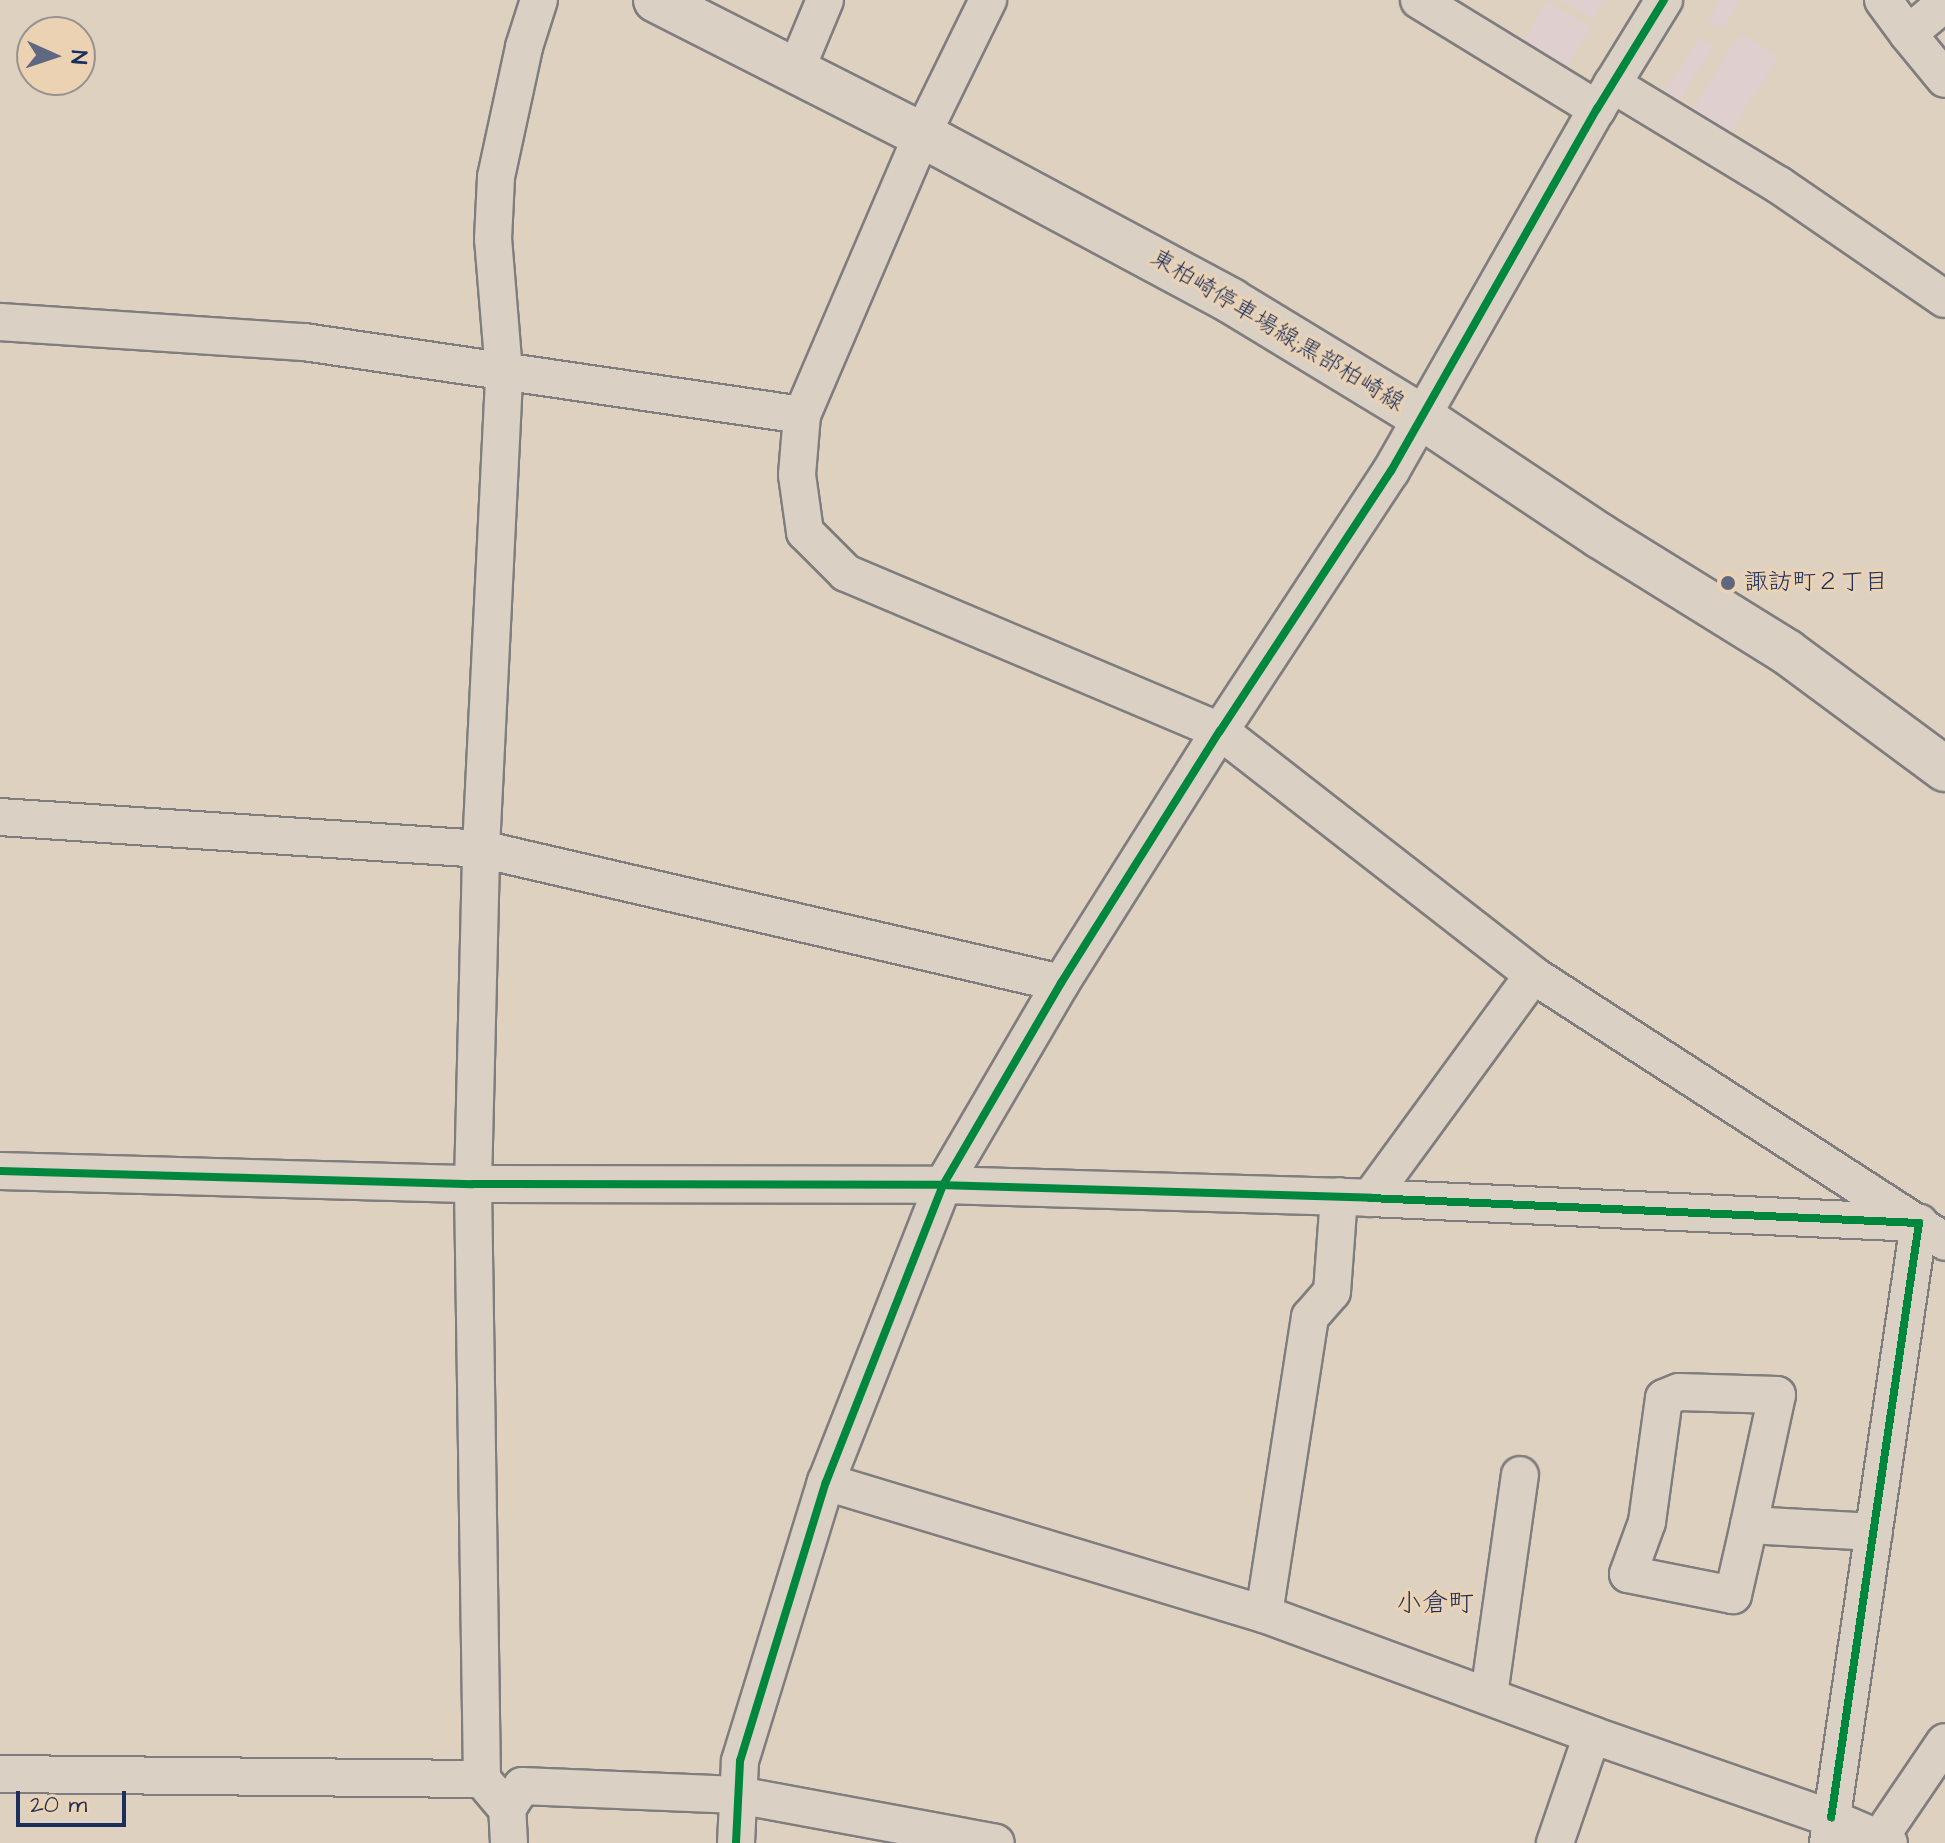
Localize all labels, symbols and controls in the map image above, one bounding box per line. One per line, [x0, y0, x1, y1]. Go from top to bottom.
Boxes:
north arrow [16, 16, 96, 96]
text: N [63, 49, 94, 65]
street label: 東柏崎停車場線;黒部柏崎線 [1145, 244, 1409, 418]
place label: 諏訪町２丁目 [1744, 569, 1888, 597]
marker: 諏訪町２丁目 [1719, 574, 1737, 592]
district label: 小倉町 [1396, 1588, 1474, 1620]
scale bar [20, 1775, 130, 1825]
text: 20 m [30, 1788, 87, 1822]

